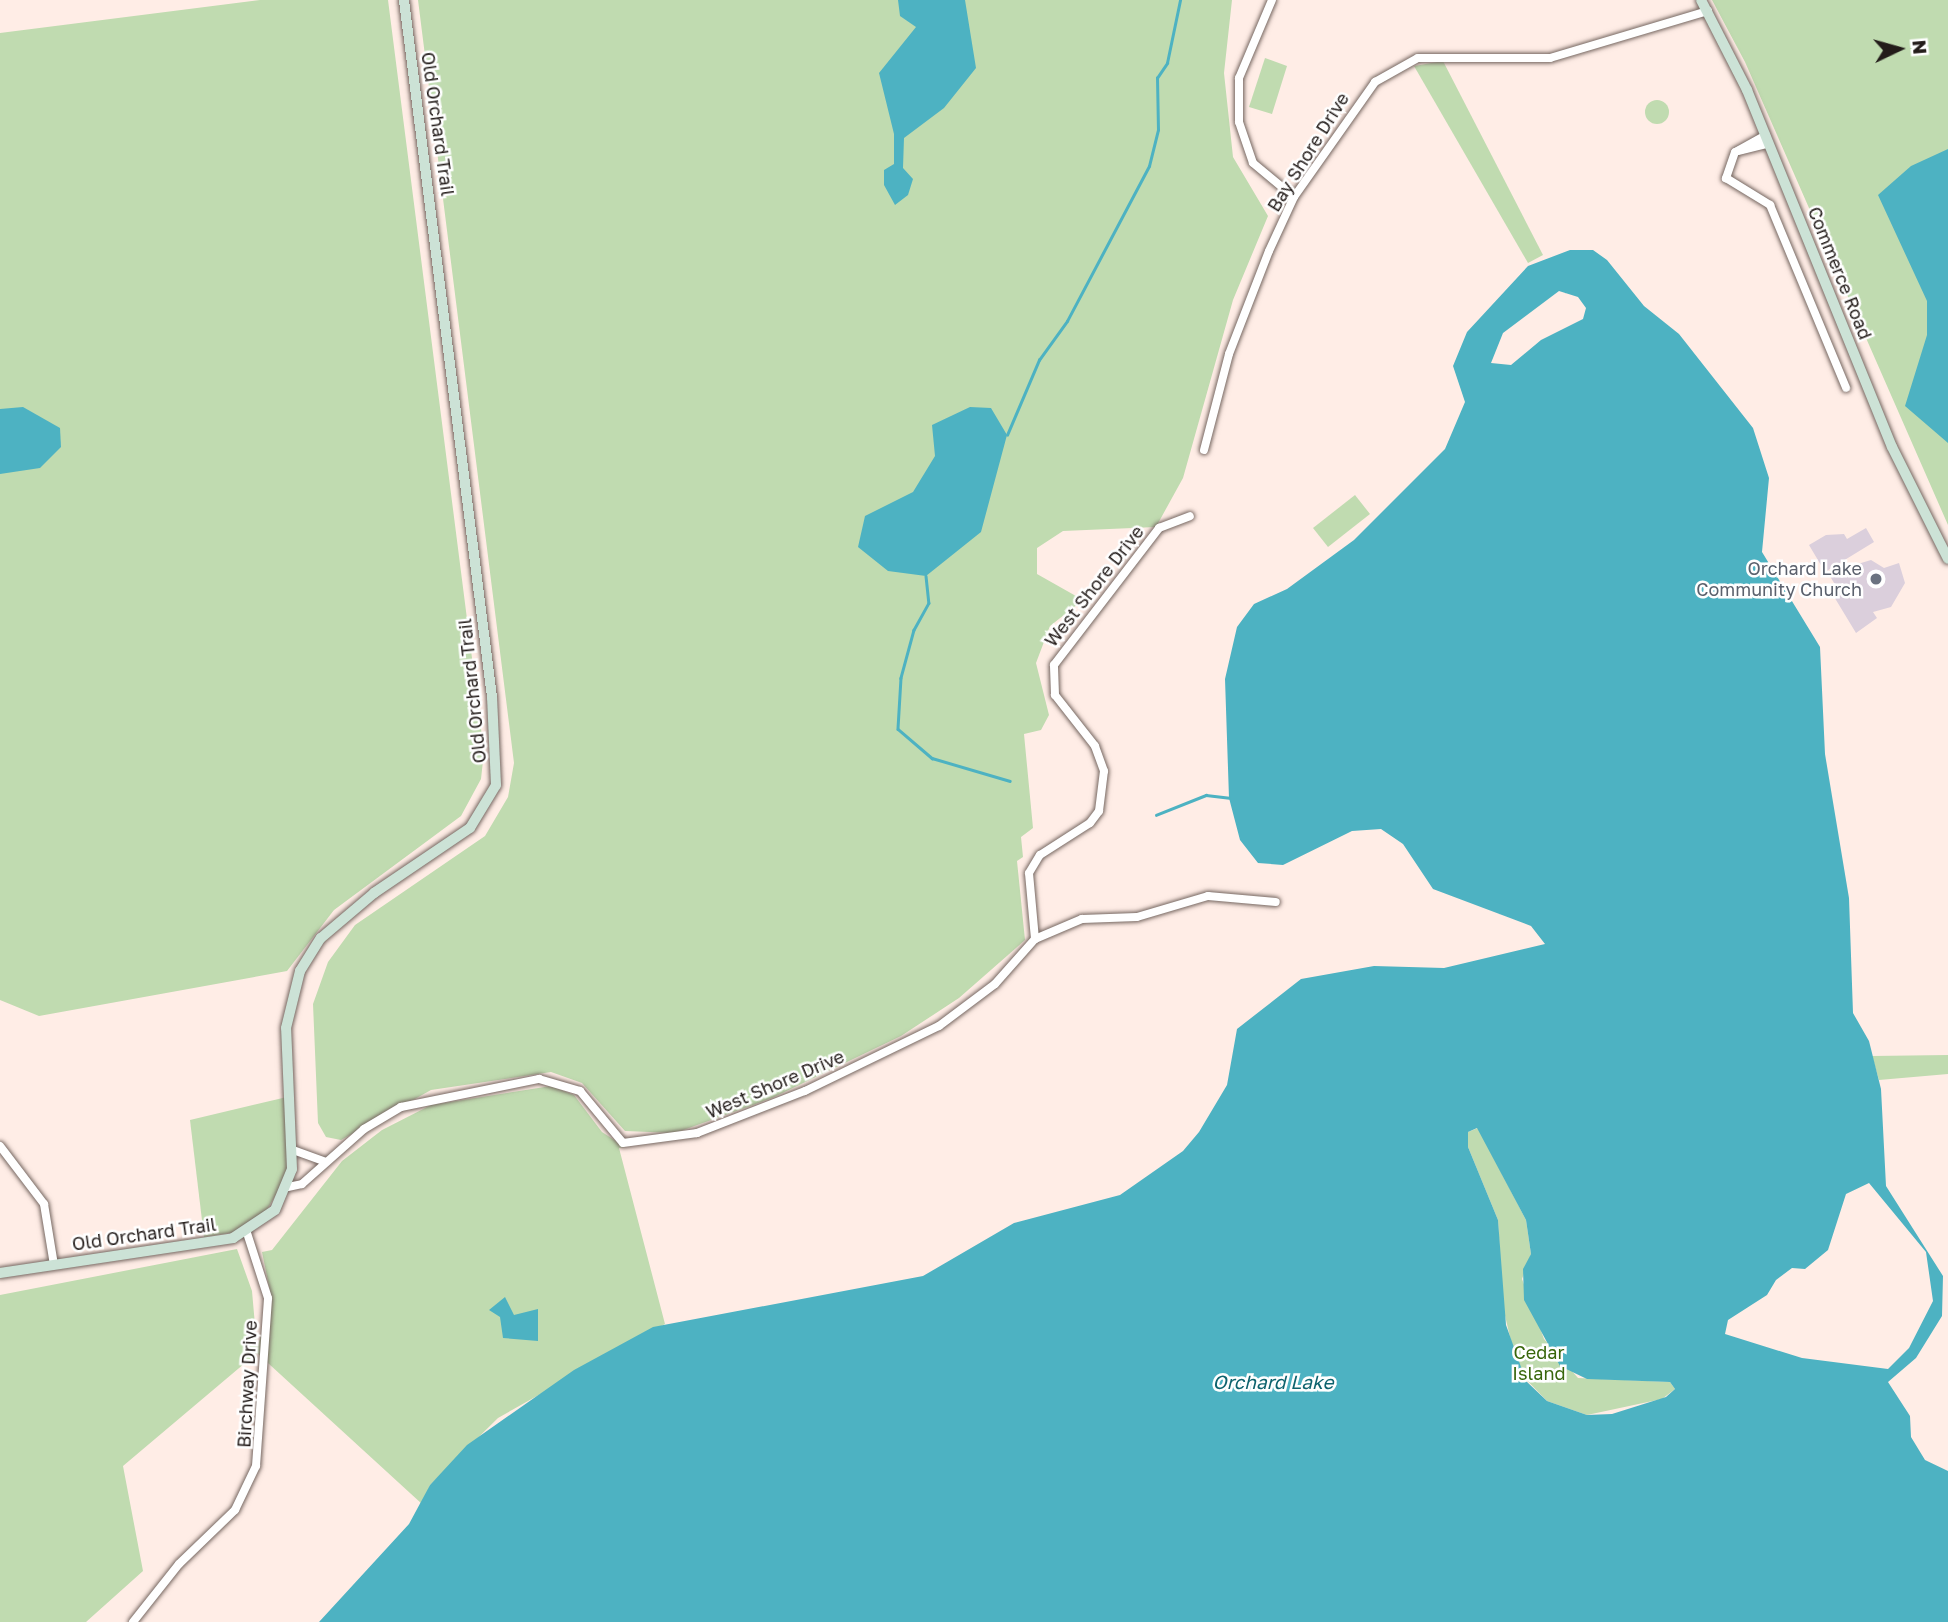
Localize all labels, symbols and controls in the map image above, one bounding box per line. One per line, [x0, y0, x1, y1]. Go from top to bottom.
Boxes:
north arrow [1864, 14, 1934, 84]
text: N [1908, 39, 1933, 55]
street label: Old Orchard Trail [417, 51, 459, 197]
street label: Bay Shore Drive [1263, 89, 1353, 215]
street label: Commerce Road [1804, 204, 1876, 342]
street label: West Shore Drive [1040, 521, 1148, 651]
place label: Orchard Lake Community Church [1696, 558, 1862, 600]
marker: Orchard Lake Community Church [1868, 571, 1884, 587]
street label: Old Orchard Trail [454, 618, 490, 764]
street label: West Shore Drive [703, 1045, 847, 1123]
street label: Old Orchard Trail [71, 1213, 217, 1255]
street label: Birchway Drive [233, 1320, 261, 1448]
park label: Cedar Island [1512, 1342, 1566, 1384]
water label: Orchard Lake [1213, 1371, 1333, 1393]

